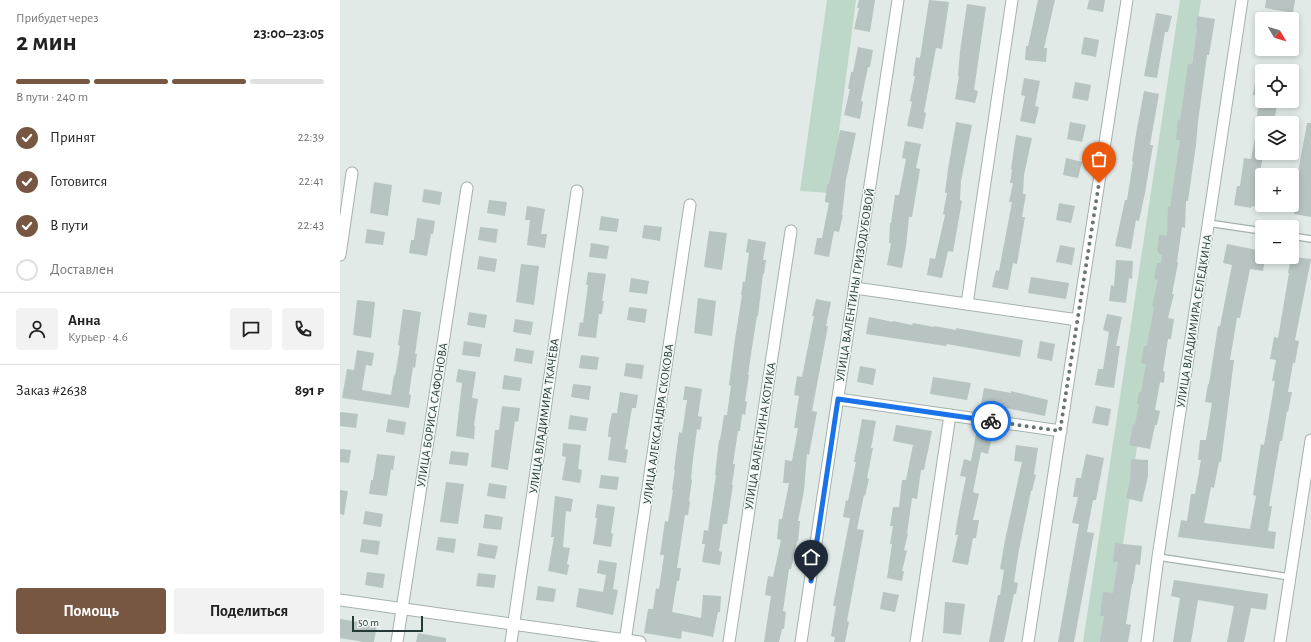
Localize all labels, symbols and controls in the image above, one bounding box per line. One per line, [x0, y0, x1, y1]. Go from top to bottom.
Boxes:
text: Прибудет через [16, 12, 98, 25]
north arrow [1255, 12, 1299, 56]
map controls [1255, 12, 1299, 264]
text: 23:00–23:05 [253, 26, 324, 41]
text: 2 мин [16, 29, 77, 55]
button: locate [1255, 64, 1299, 108]
text: В пути · 240 m [16, 91, 88, 104]
button: layers [1255, 116, 1299, 160]
icon: check [16, 127, 38, 149]
text: Принят [50, 130, 95, 145]
text: 22:39 [298, 131, 324, 144]
pin [1082, 142, 1116, 183]
icon: bag [1088, 148, 1110, 170]
button: + [1255, 168, 1299, 212]
icon: check [16, 171, 38, 193]
text: Готовится [50, 174, 107, 189]
text: 22:41 [298, 175, 324, 188]
street label: УЛИЦА ВАЛЕНТИНЫ ГРИЗОДУБОВОЙ [833, 187, 876, 383]
icon: check [16, 215, 38, 237]
text: В пути [50, 218, 88, 233]
text: 22:43 [298, 219, 324, 232]
button: − [1255, 220, 1299, 264]
street label: УЛИЦА ВЛАДИМИРА СЕЛЕДКИНА [1174, 234, 1214, 408]
text: Доставлен [50, 262, 114, 277]
button: person [16, 308, 58, 350]
button: chat [230, 308, 272, 350]
button: phone [282, 308, 324, 350]
text: Анна [68, 313, 101, 328]
text: Курьер · 4.6 [68, 331, 128, 344]
street label: УЛИЦА ВЛАДИМИРА ТКАЧЁВА [526, 338, 561, 494]
street label: УЛИЦА БОРИСА САФОНОВА [415, 342, 449, 488]
street label: УЛИЦА АЛЕКСАНДРА СКОКОВА [641, 343, 675, 505]
street label: УЛИЦА ВАЛЕНТИНА КОТИКА [742, 361, 778, 511]
text: Заказ #2638 [16, 383, 87, 398]
text: 891 ₽ [295, 383, 324, 398]
courier [971, 401, 1011, 441]
icon: bike [980, 410, 1002, 432]
pin [794, 540, 828, 581]
icon: home [800, 546, 822, 568]
button: Помощь [16, 588, 166, 634]
button: Поделиться [174, 588, 324, 634]
scale bar [352, 614, 423, 633]
text: 50 m [358, 617, 379, 628]

